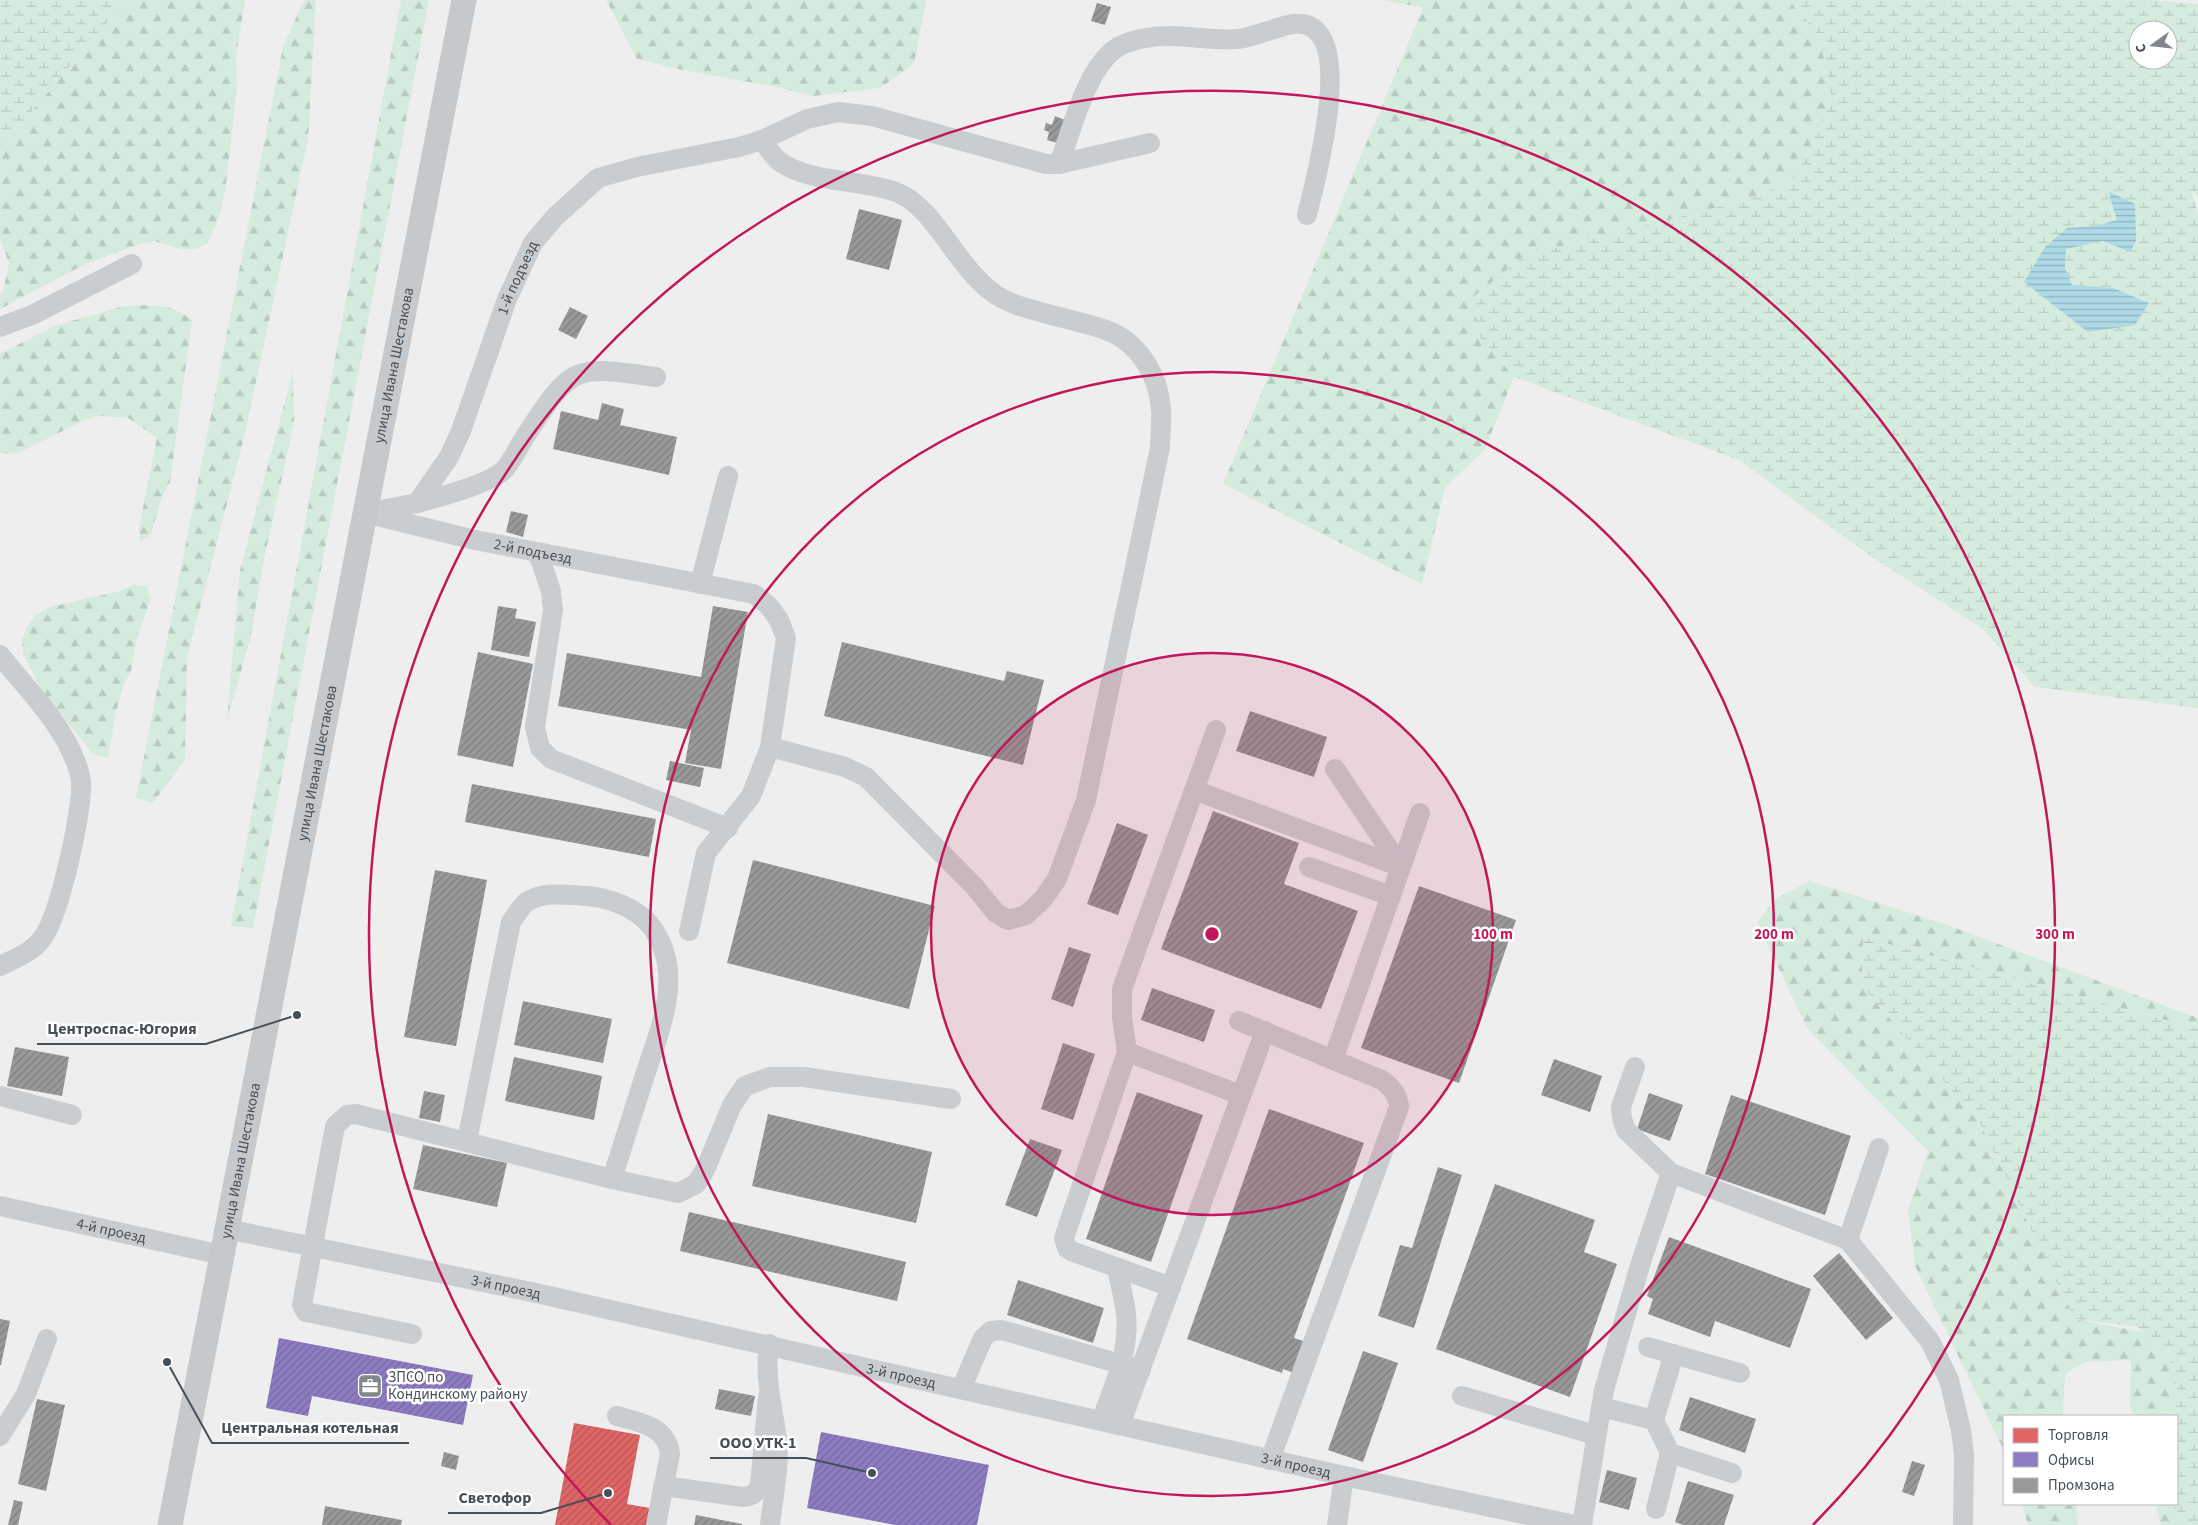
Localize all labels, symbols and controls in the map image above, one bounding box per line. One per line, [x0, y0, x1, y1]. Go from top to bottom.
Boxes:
north arrow [2128, 20, 2178, 70]
text: С [2131, 42, 2152, 55]
street label: 1-й подъезд [492, 238, 544, 318]
street label: улица Ивана Шестакова [369, 286, 419, 445]
street label: 2-й подъезд [492, 534, 574, 570]
street label: улица Ивана Шестакова [292, 683, 343, 843]
text: 100 m [1473, 924, 1513, 945]
text: 200 m [1754, 924, 1794, 945]
text: 300 m [2035, 924, 2075, 945]
centre of rings [1203, 925, 1221, 943]
callout: Центроспас-Югория [37, 1013, 206, 1044]
text: Центроспас-Югория [47, 1018, 197, 1040]
street label: улица Ивана Шестакова [215, 1081, 266, 1241]
street label: 4-й проезд [74, 1213, 148, 1249]
street label: 3-й проезд [469, 1270, 543, 1305]
street label: 3-й проезд [864, 1358, 938, 1394]
place label: ЗПСО по Кондинскому району [388, 1367, 527, 1405]
office icon: ЗПСО по Кондинскому району [357, 1373, 383, 1399]
callout: Центральная котельная [212, 1412, 409, 1443]
legend [2003, 1415, 2178, 1505]
text: Центральная котельная [221, 1417, 399, 1439]
text: Торговля [2048, 1425, 2108, 1446]
callout: ООО УТК-1 [710, 1427, 806, 1458]
text: ООО УТК-1 [720, 1432, 796, 1454]
street label: 3-й проезд [1259, 1448, 1333, 1484]
text: Офисы [2048, 1450, 2094, 1471]
text: Промзона [2048, 1475, 2115, 1496]
callout: Светофор [448, 1482, 541, 1513]
text: Светофор [459, 1487, 531, 1509]

